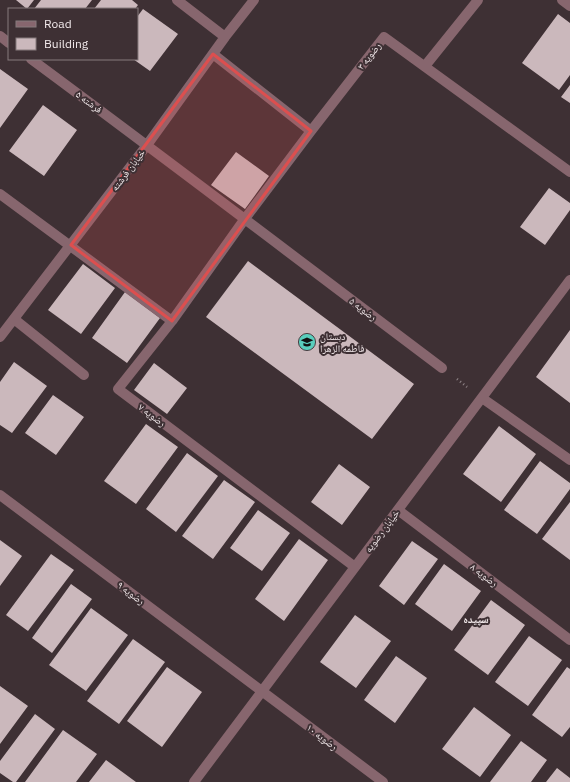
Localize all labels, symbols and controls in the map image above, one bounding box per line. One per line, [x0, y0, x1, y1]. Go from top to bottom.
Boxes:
legend [8, 8, 138, 60]
text: Road [44, 16, 72, 31]
text: Building [44, 36, 89, 51]
street label: رضویه ۳ [354, 40, 384, 72]
street label: فرشته ۵ [73, 88, 105, 116]
street label: خیابان فرشته [108, 146, 148, 193]
street label: رضویه ۵ [347, 294, 379, 324]
place label: دبستان فاطمه الزهرا [320, 330, 364, 355]
school or university icon: دبستان فاطمه الزهرا [297, 332, 317, 352]
street label: رضویه ۷ [136, 400, 168, 430]
street label: خیابان رضویه [362, 506, 403, 555]
street label: رضویه ۸ [468, 560, 500, 590]
street label: رضویه ۹ [115, 578, 147, 608]
district label: سپیده [463, 612, 489, 626]
street label: رضویه ۱۰ [304, 721, 340, 753]

